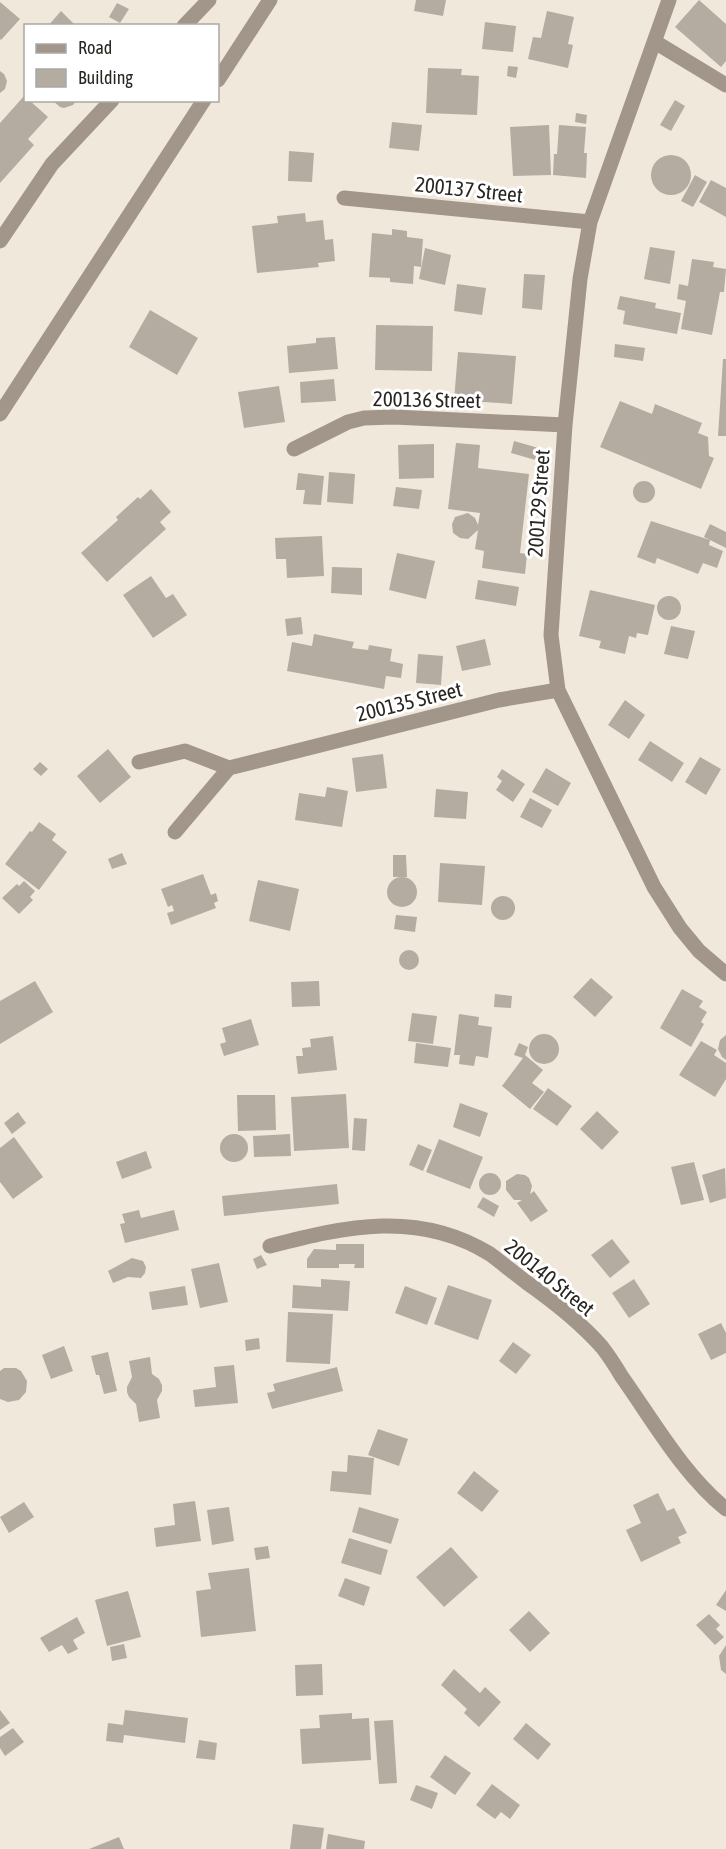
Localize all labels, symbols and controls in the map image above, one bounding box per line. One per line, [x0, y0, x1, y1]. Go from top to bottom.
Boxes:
legend [24, 24, 219, 102]
text: Road [78, 37, 112, 58]
text: Building [78, 67, 133, 88]
street label: 200137 Street [414, 171, 524, 207]
street label: 200136 Street [373, 386, 481, 412]
street label: 200129 Street [522, 448, 554, 558]
street label: 200135 Street [354, 676, 464, 726]
street label: 200140 Street [500, 1234, 600, 1320]

